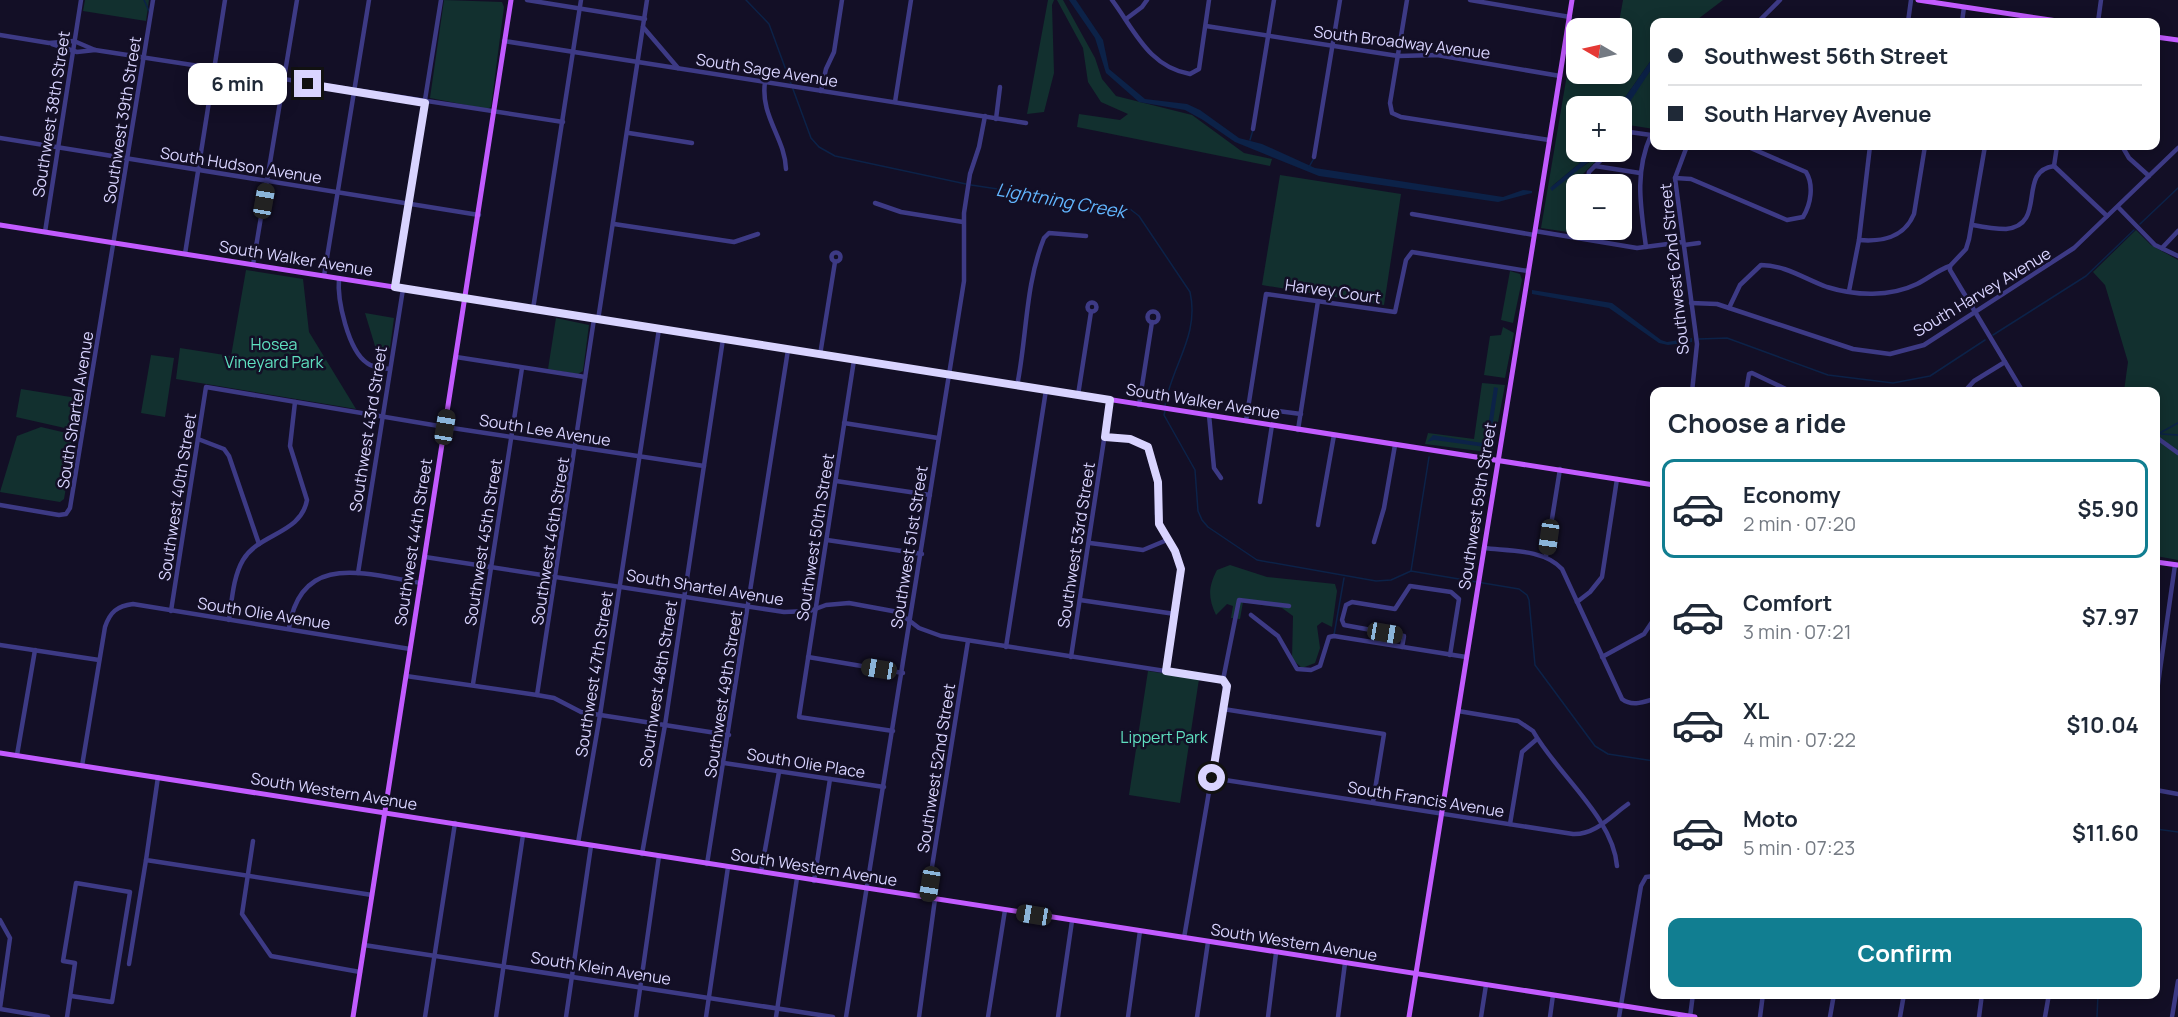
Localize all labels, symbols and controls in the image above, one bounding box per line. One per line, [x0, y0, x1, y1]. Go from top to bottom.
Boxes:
north arrow [1566, 18, 1632, 84]
map controls [1566, 18, 1632, 240]
street label: South Broadway Avenue [1312, 20, 1492, 64]
street label: Southwest 38th Street [27, 29, 75, 199]
street label: Southwest 39th Street [98, 35, 146, 205]
text: Southwest 56th Street [1704, 41, 1948, 71]
street label: South Sage Avenue [694, 48, 840, 92]
callout: 6 min [188, 63, 287, 105]
text: 6 min [211, 70, 264, 97]
route end [294, 70, 321, 97]
button: + [1566, 96, 1632, 162]
text: South Harvey Avenue [1704, 99, 1932, 129]
street label: South Hudson Avenue [159, 141, 323, 189]
button: − [1566, 174, 1632, 240]
water label: Lightning Creek [994, 177, 1131, 224]
car [252, 182, 276, 220]
street label: Southwest 62nd Street [1654, 182, 1694, 356]
street label: South Walker Avenue [217, 235, 375, 281]
street label: South Harvey Avenue [1909, 242, 2055, 342]
street label: Harvey Court [1284, 273, 1382, 309]
street label: South Shartel Avenue [52, 330, 98, 490]
park label: Hosea Vineyard Park [225, 333, 325, 373]
street label: Southwest 43rd Street [344, 344, 392, 514]
street label: South Walker Avenue [1124, 378, 1282, 424]
text: Choose a ride [1668, 404, 1846, 441]
car [433, 408, 457, 446]
street label: South Lee Avenue [478, 409, 612, 451]
street label: Southwest 40th Street [153, 412, 201, 582]
street label: Southwest 59th Street [1453, 421, 1501, 591]
street label: Southwest 50th Street [791, 452, 839, 622]
street label: Southwest 46th Street [526, 456, 574, 626]
street label: Southwest 44th Street [389, 457, 437, 627]
street label: Southwest 45th Street [459, 457, 507, 627]
street label: Southwest 53rd Street [1052, 461, 1100, 629]
street label: Southwest 51st Street [885, 464, 933, 630]
text: Economy [1743, 480, 1841, 510]
icon: car [1671, 482, 1725, 536]
text: $5.90 [2077, 494, 2139, 524]
text: 2 min · 07:20 [1743, 510, 1856, 537]
car [1538, 518, 1560, 556]
street label: South Shartel Avenue [625, 564, 785, 610]
text: Comfort [1743, 588, 1832, 618]
street label: Southwest 47th Street [570, 589, 618, 759]
icon: car [1671, 590, 1725, 644]
street label: South Olie Avenue [196, 592, 332, 634]
street label: Southwest 48th Street [634, 599, 682, 769]
text: $7.97 [2082, 602, 2139, 632]
street label: Southwest 49th Street [699, 609, 747, 779]
text: 3 min · 07:21 [1743, 618, 1852, 645]
car [1366, 621, 1404, 645]
car [860, 657, 898, 681]
street label: Southwest 52nd Street [912, 682, 960, 854]
text: XL [1743, 696, 1769, 726]
icon: car [1671, 698, 1725, 752]
text: $10.04 [2067, 710, 2139, 740]
park label: Lippert Park [1120, 726, 1209, 748]
text: 4 min · 07:22 [1743, 726, 1856, 753]
street label: South Olie Place [745, 743, 867, 783]
route start [1198, 764, 1225, 791]
street label: South Western Avenue [249, 767, 419, 815]
street label: South Francis Avenue [1346, 776, 1506, 822]
text: Moto [1743, 804, 1798, 834]
icon: car [1671, 806, 1725, 860]
text: $11.60 [2072, 818, 2139, 848]
text: 5 min · 07:23 [1743, 834, 1855, 861]
street label: South Western Avenue [729, 843, 899, 891]
car [918, 865, 942, 903]
car [1015, 903, 1053, 927]
street label: South Western Avenue [1209, 918, 1379, 966]
button: Confirm [1668, 918, 2142, 987]
street label: South Klein Avenue [529, 946, 673, 990]

